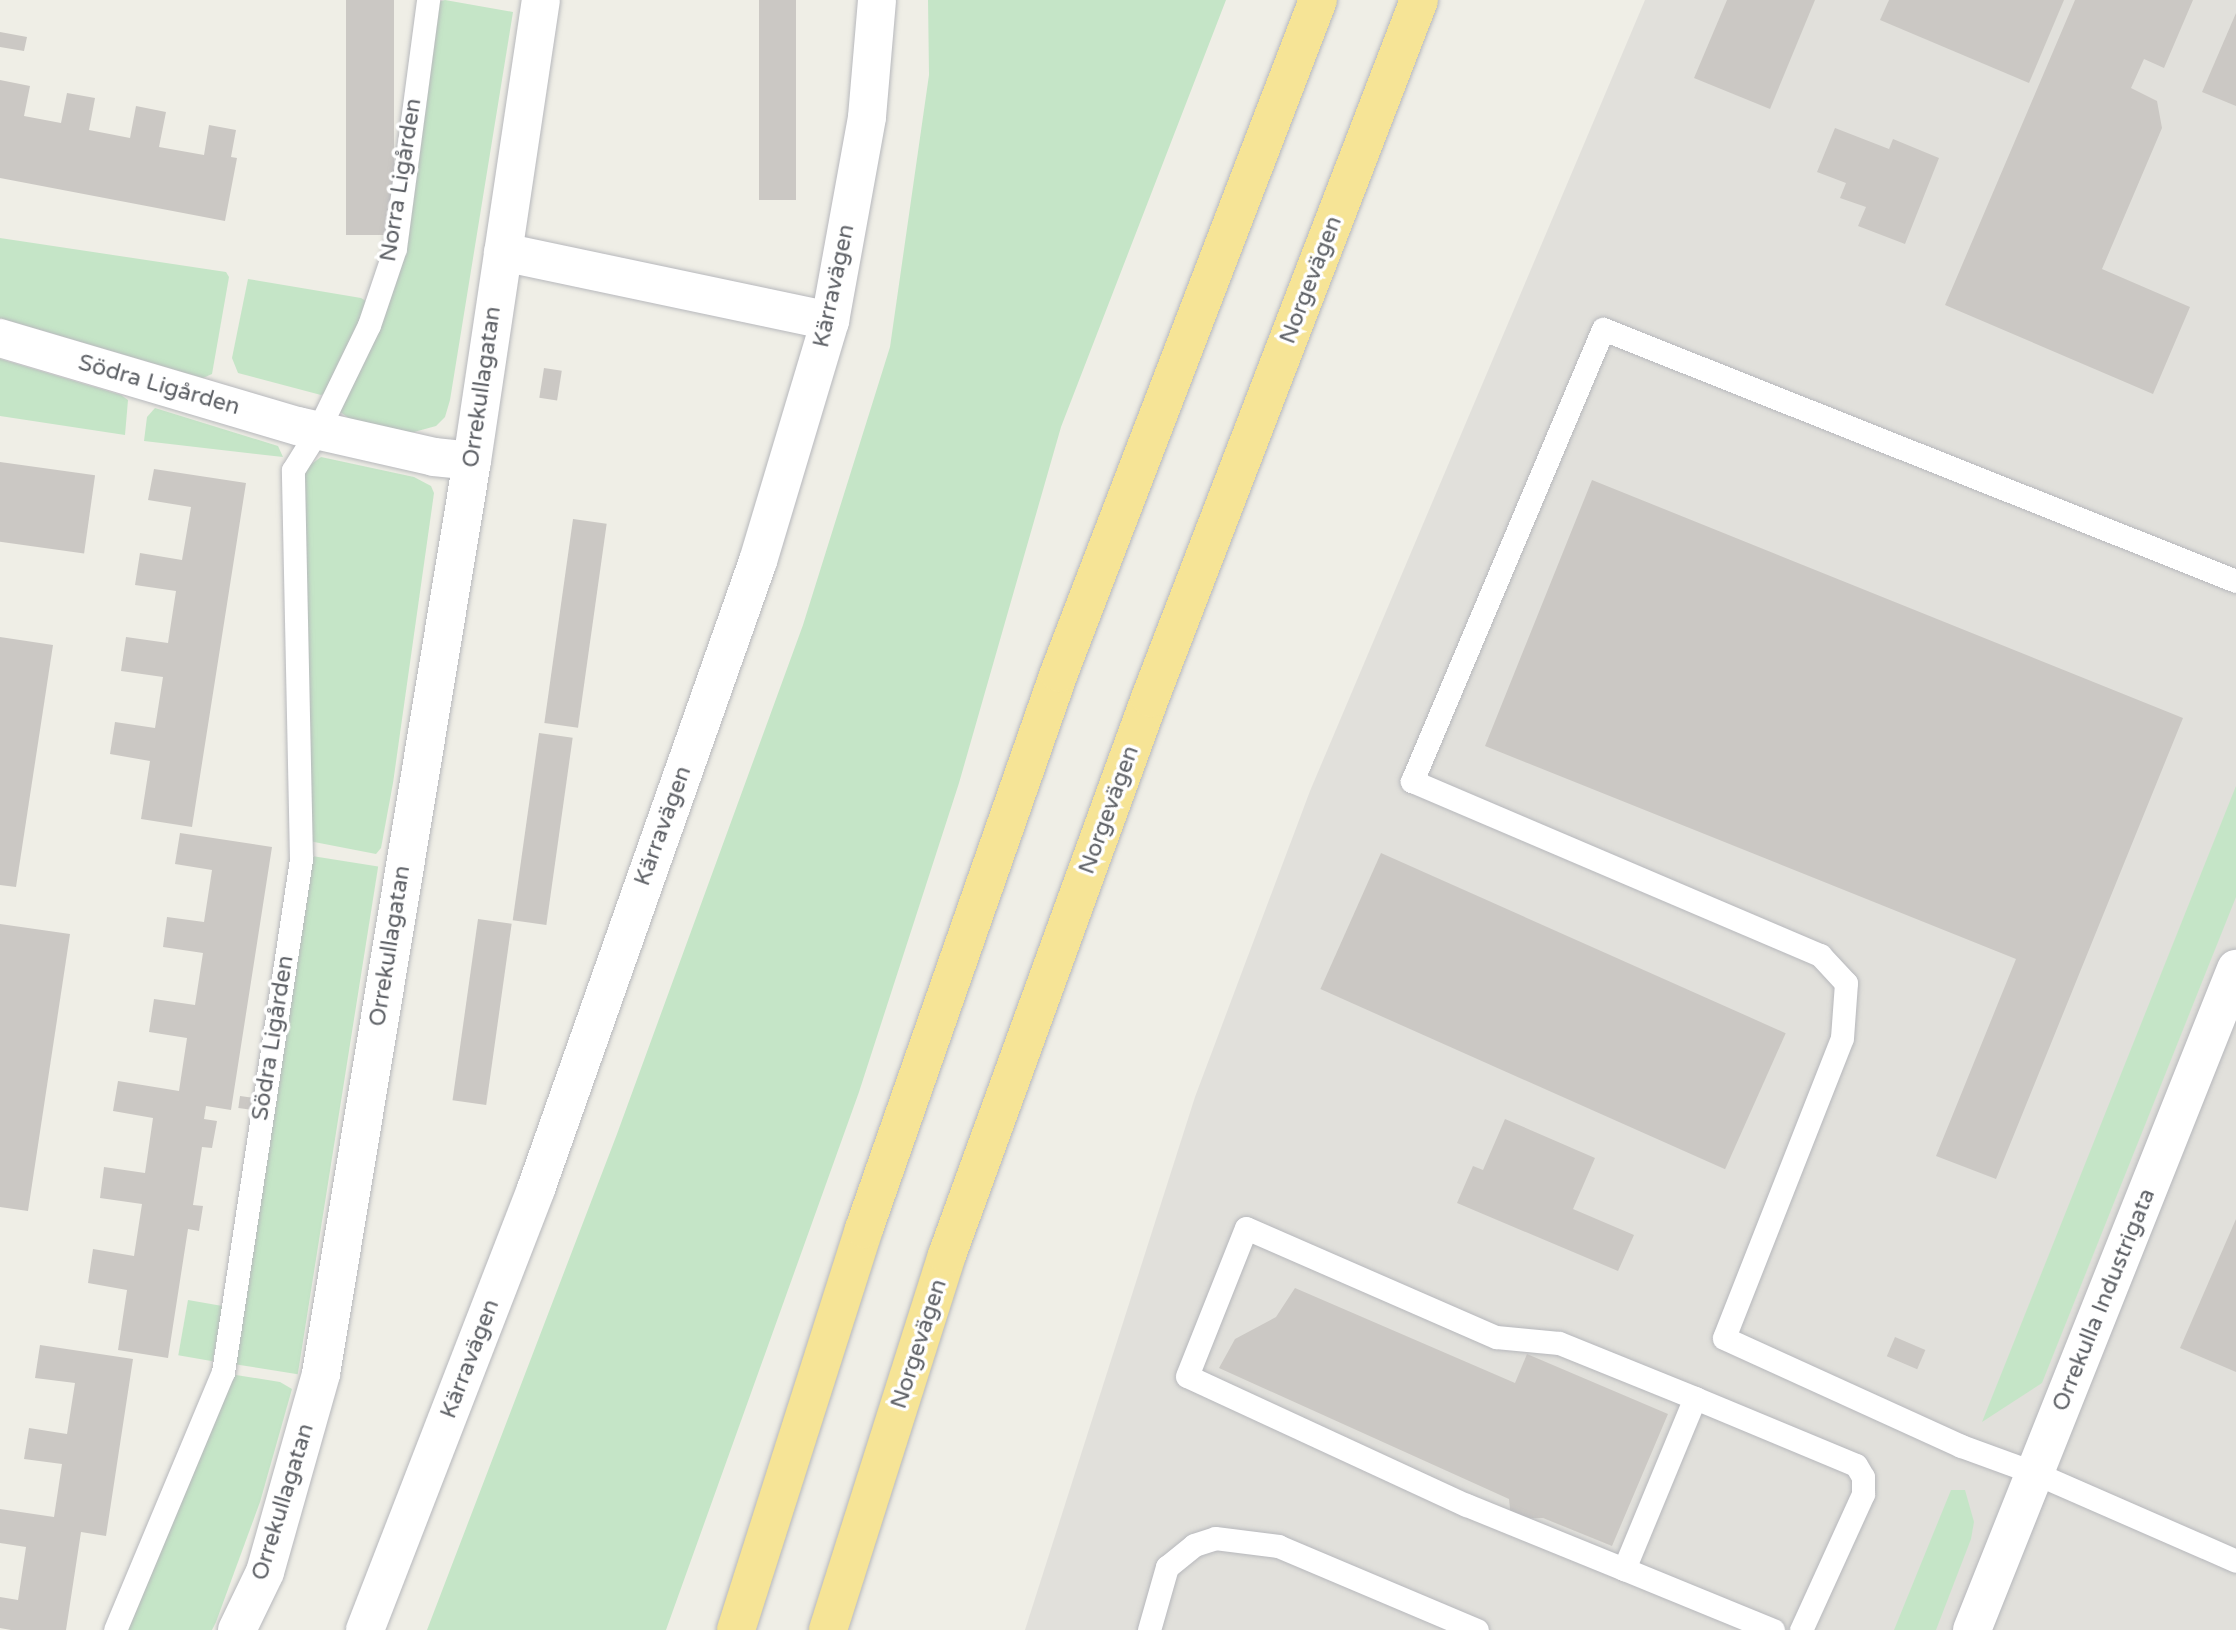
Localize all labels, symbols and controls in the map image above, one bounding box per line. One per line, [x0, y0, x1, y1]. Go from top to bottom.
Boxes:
street label: Norra Ligården [374, 96, 428, 264]
street label: Norgevägen [1274, 212, 1348, 348]
street label: Kärravägen [807, 222, 861, 350]
street label: Orrekullagatan [457, 305, 507, 469]
street label: Södra Ligården [75, 349, 243, 421]
street label: Norgevägen [1073, 742, 1145, 878]
street label: Kärravägen [629, 762, 697, 890]
street label: Orrekullagatan [364, 864, 416, 1028]
street label: Södra Ligården [246, 953, 300, 1123]
street label: Orrekulla Industrigata [2047, 1185, 2161, 1415]
street label: Norgevägen [885, 1276, 953, 1412]
street label: Kärravägen [435, 1296, 505, 1422]
street label: Orrekullagatan [246, 1420, 320, 1584]

